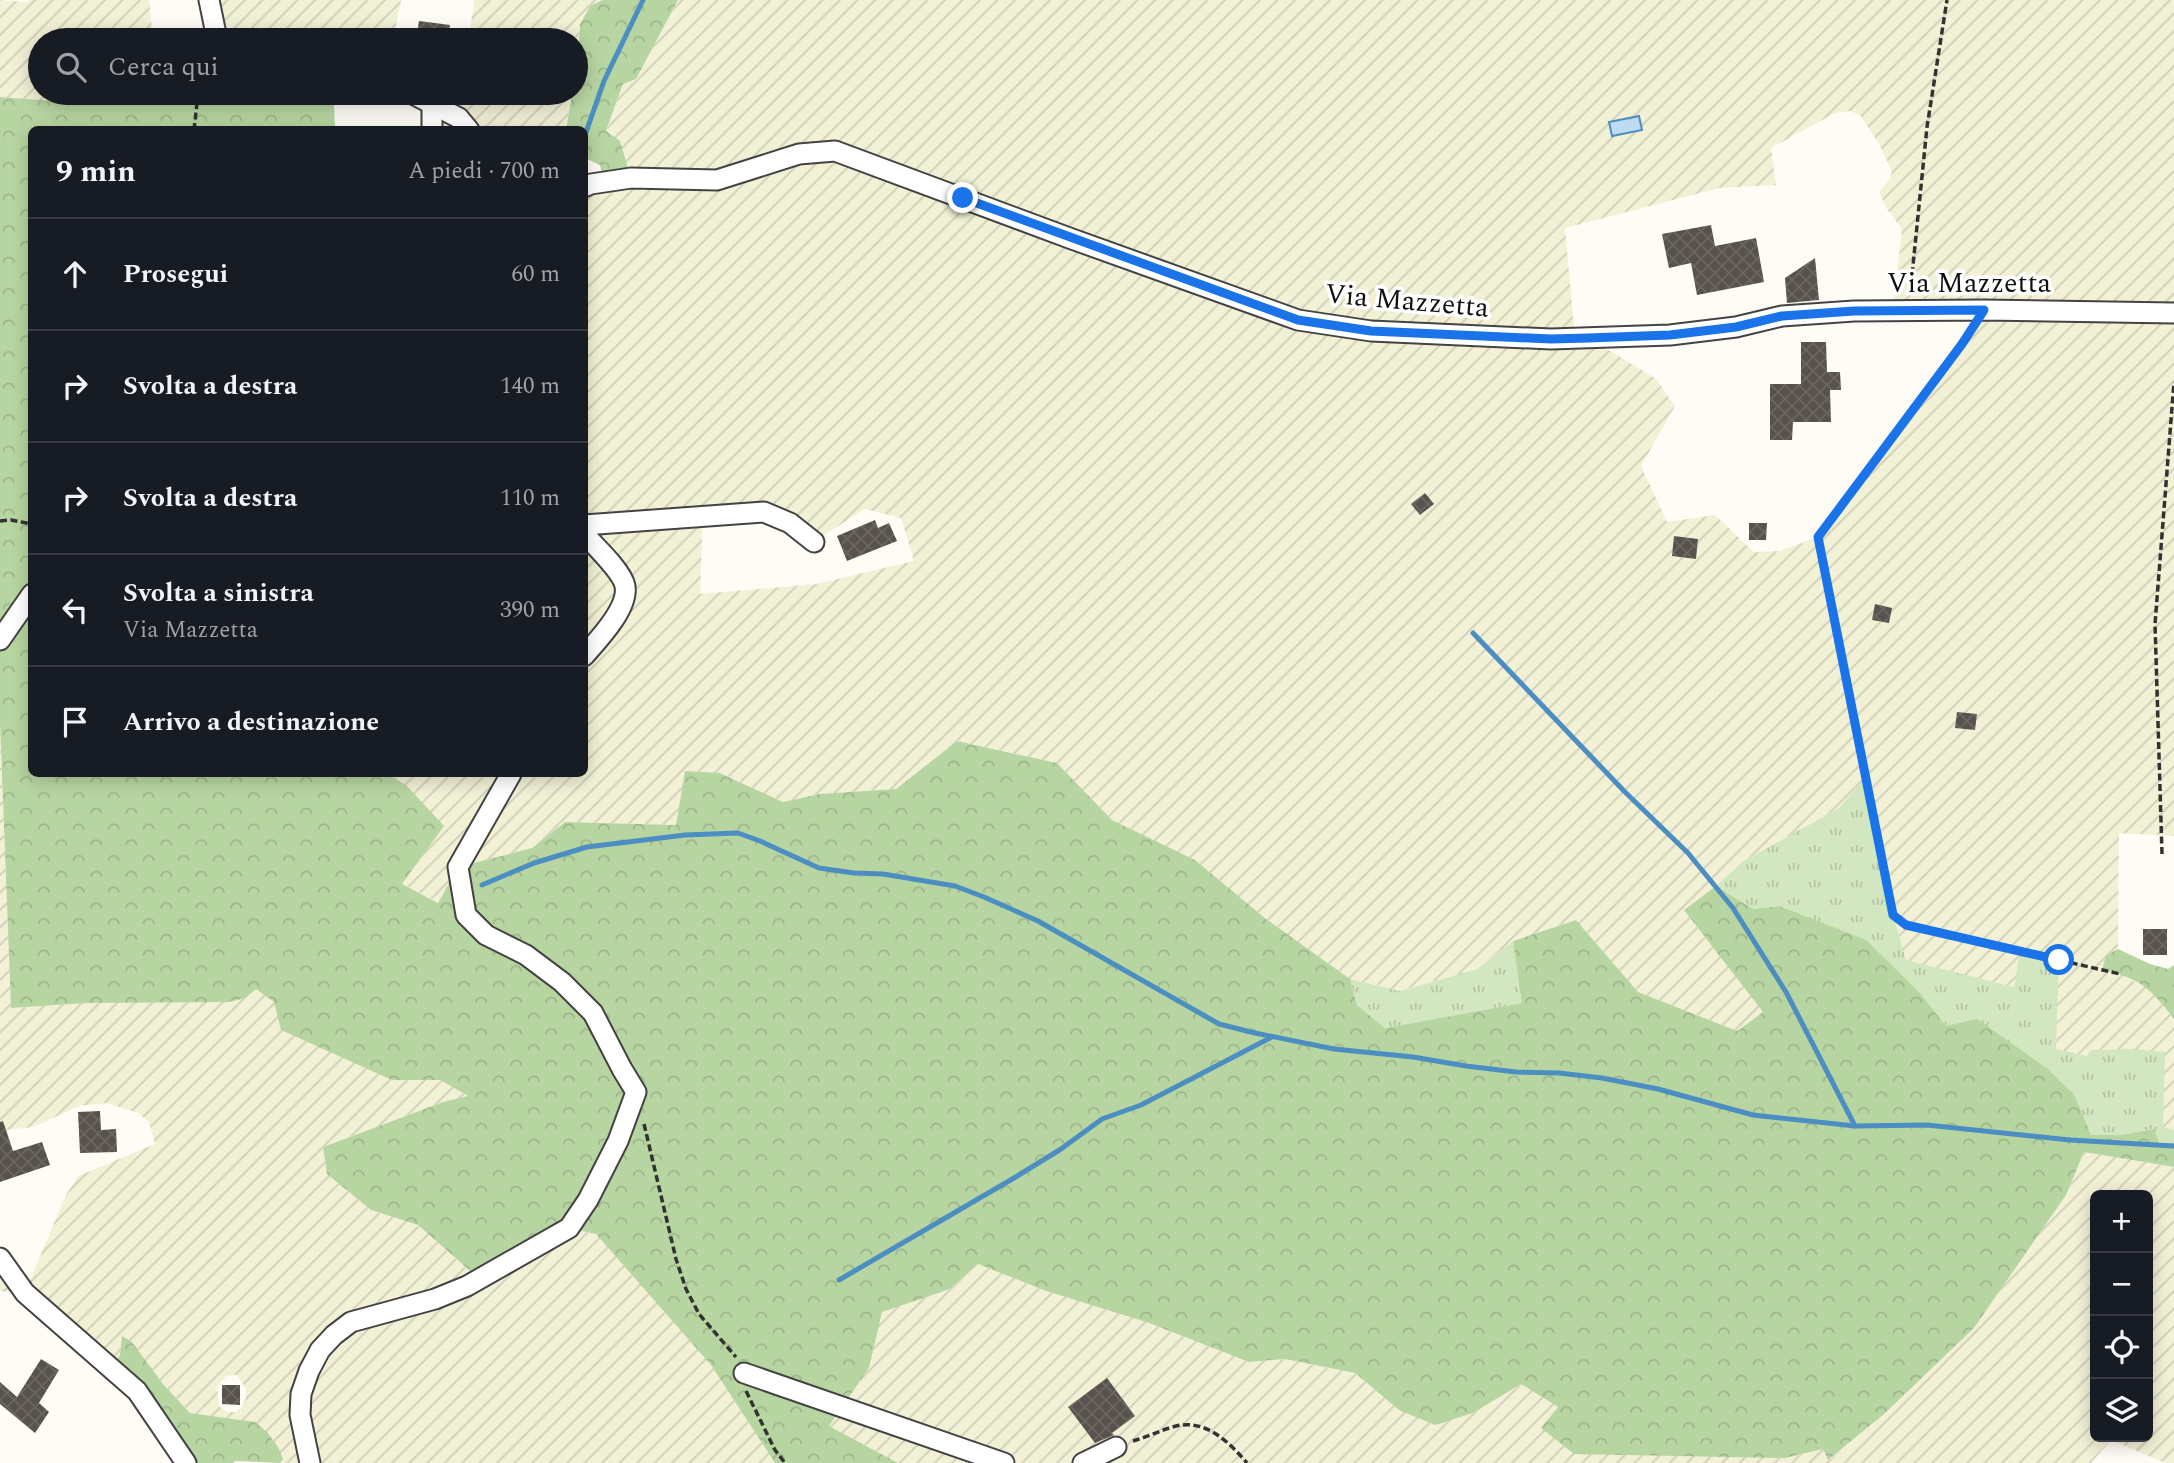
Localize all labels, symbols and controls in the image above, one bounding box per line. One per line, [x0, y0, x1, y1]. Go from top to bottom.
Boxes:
search box [28, 28, 588, 105]
text: Cerca qui [108, 47, 219, 87]
icon: search [52, 48, 90, 86]
text: 9 min [56, 149, 136, 195]
text: A piedi · 700 m [408, 154, 560, 189]
route end [947, 182, 978, 213]
text: Prosegui [123, 254, 228, 294]
icon: ahead [56, 255, 94, 293]
text: 60 m [511, 257, 560, 292]
street label: Via Mazzetta [1887, 262, 2051, 305]
street label: Via Mazzetta [1323, 272, 1491, 330]
text: Svolta a destra [123, 366, 297, 406]
icon: right [56, 367, 94, 405]
text: 140 m [500, 369, 560, 404]
text: Svolta a destra [123, 478, 297, 518]
icon: right [56, 479, 94, 517]
text: 110 m [500, 481, 560, 516]
text: Svolta a sinistra [123, 573, 314, 613]
icon: left [56, 591, 94, 629]
text: 390 m [500, 593, 560, 628]
text: Via Mazzetta [123, 613, 258, 648]
text: Arrivo a destinazione [123, 702, 379, 742]
icon: arrive [56, 703, 94, 741]
route start [2043, 944, 2074, 975]
map controls [2090, 1190, 2153, 1442]
button: + [2090, 1190, 2153, 1253]
button: − [2090, 1253, 2153, 1316]
button: locate [2090, 1316, 2153, 1379]
button: layers [2090, 1379, 2153, 1442]

